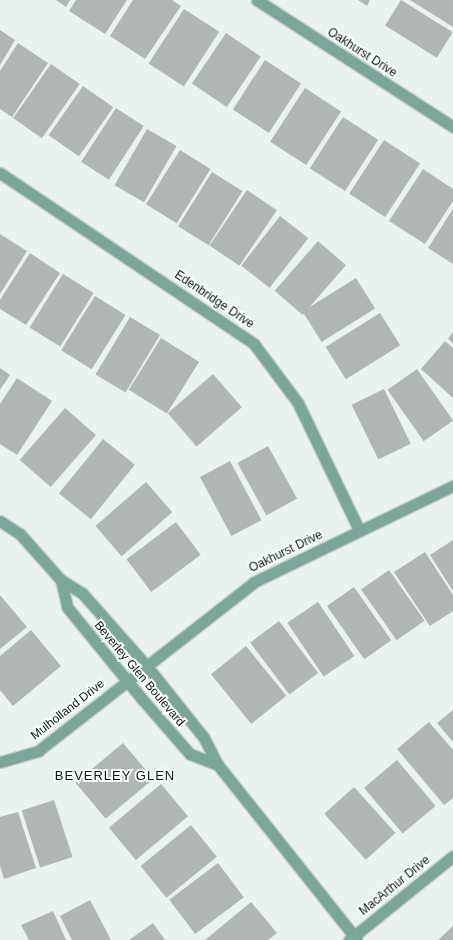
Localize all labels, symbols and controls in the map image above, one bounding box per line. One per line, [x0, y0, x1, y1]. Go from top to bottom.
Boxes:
street label: Oakhurst Drive [325, 25, 399, 81]
street label: Edenbridge Drive [172, 268, 256, 332]
street label: Oakhurst Drive [247, 528, 325, 576]
street label: Beverley Glen Boulevard [91, 619, 187, 729]
street label: Mulholland Drive [28, 677, 108, 743]
district label: BEVERLEY GLEN [55, 768, 175, 784]
street label: MacArthur Drive [357, 853, 433, 919]

